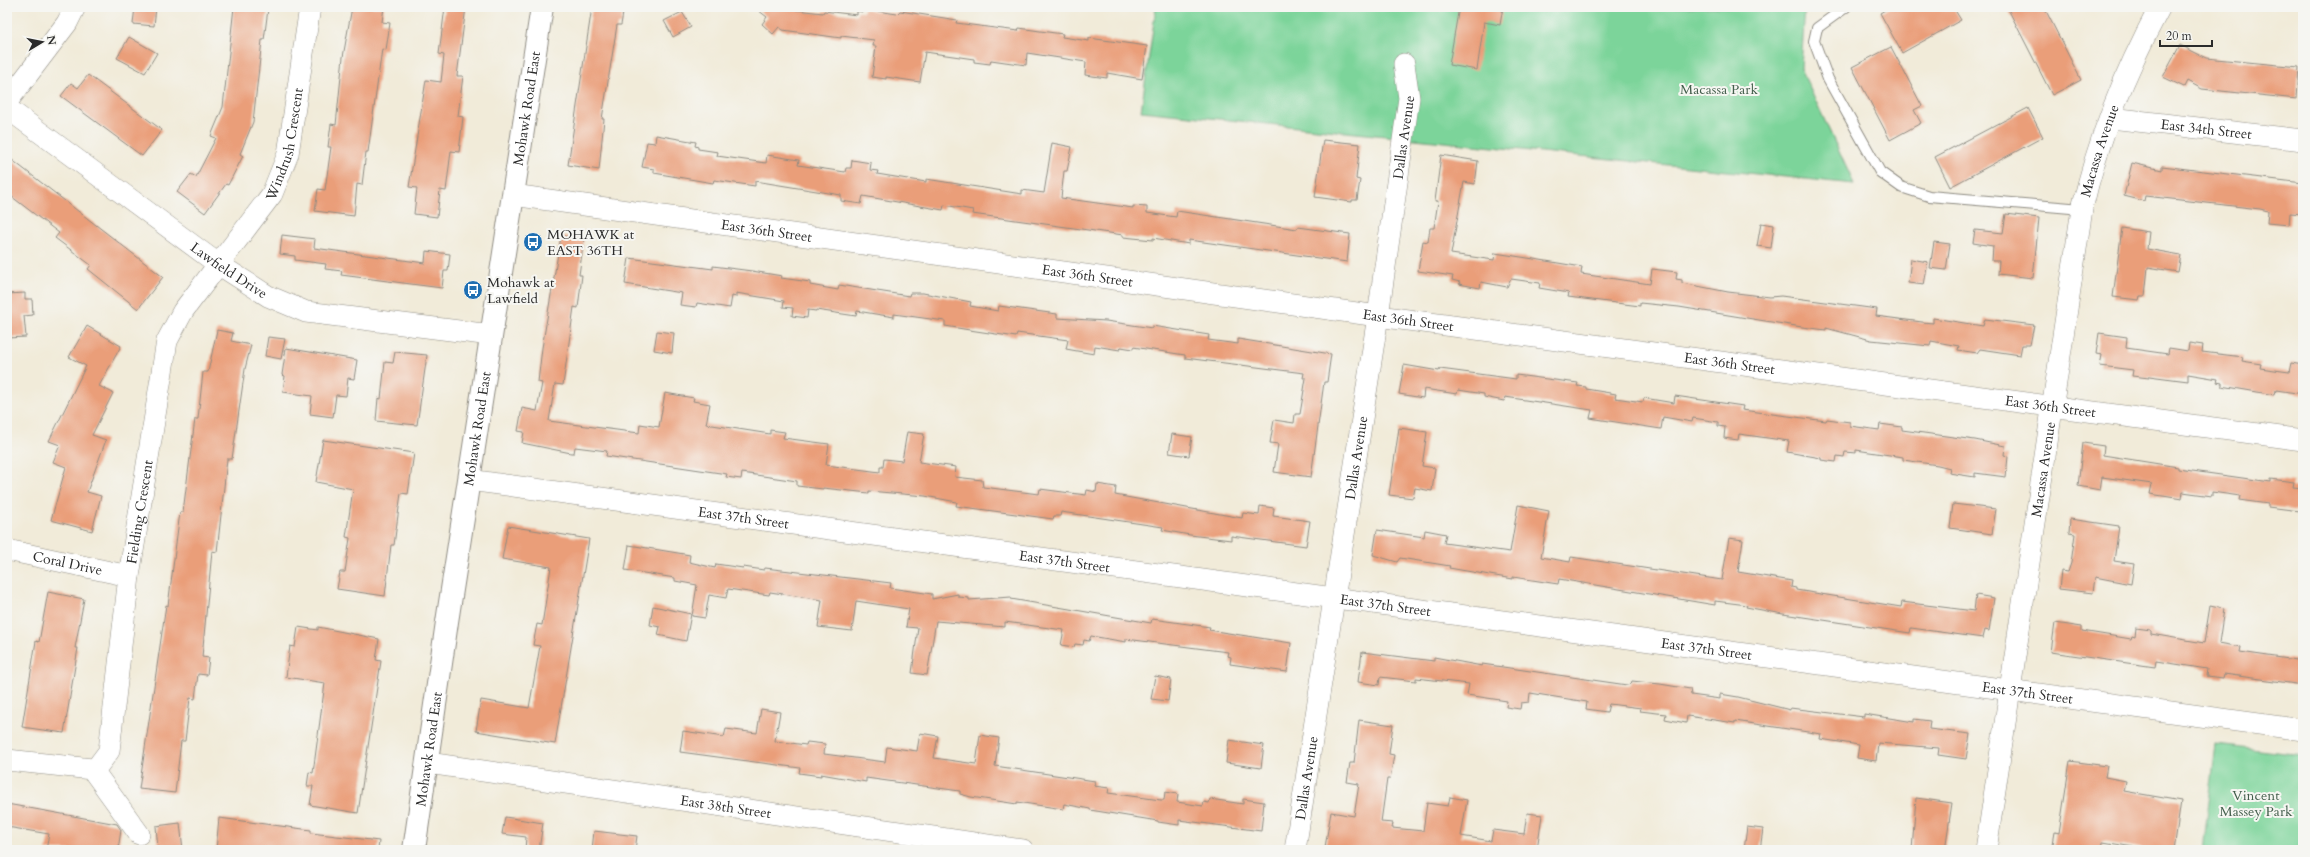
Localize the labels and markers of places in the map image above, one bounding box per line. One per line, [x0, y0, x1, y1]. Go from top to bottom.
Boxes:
place label: MOHAWK at EAST 36TH [547, 225, 635, 260]
bus stop icon: MOHAWK at EAST 36TH [522, 231, 544, 253]
place label: Mohawk at Lawfield [487, 273, 555, 308]
bus stop icon: Mohawk at Lawfield [462, 279, 484, 301]

